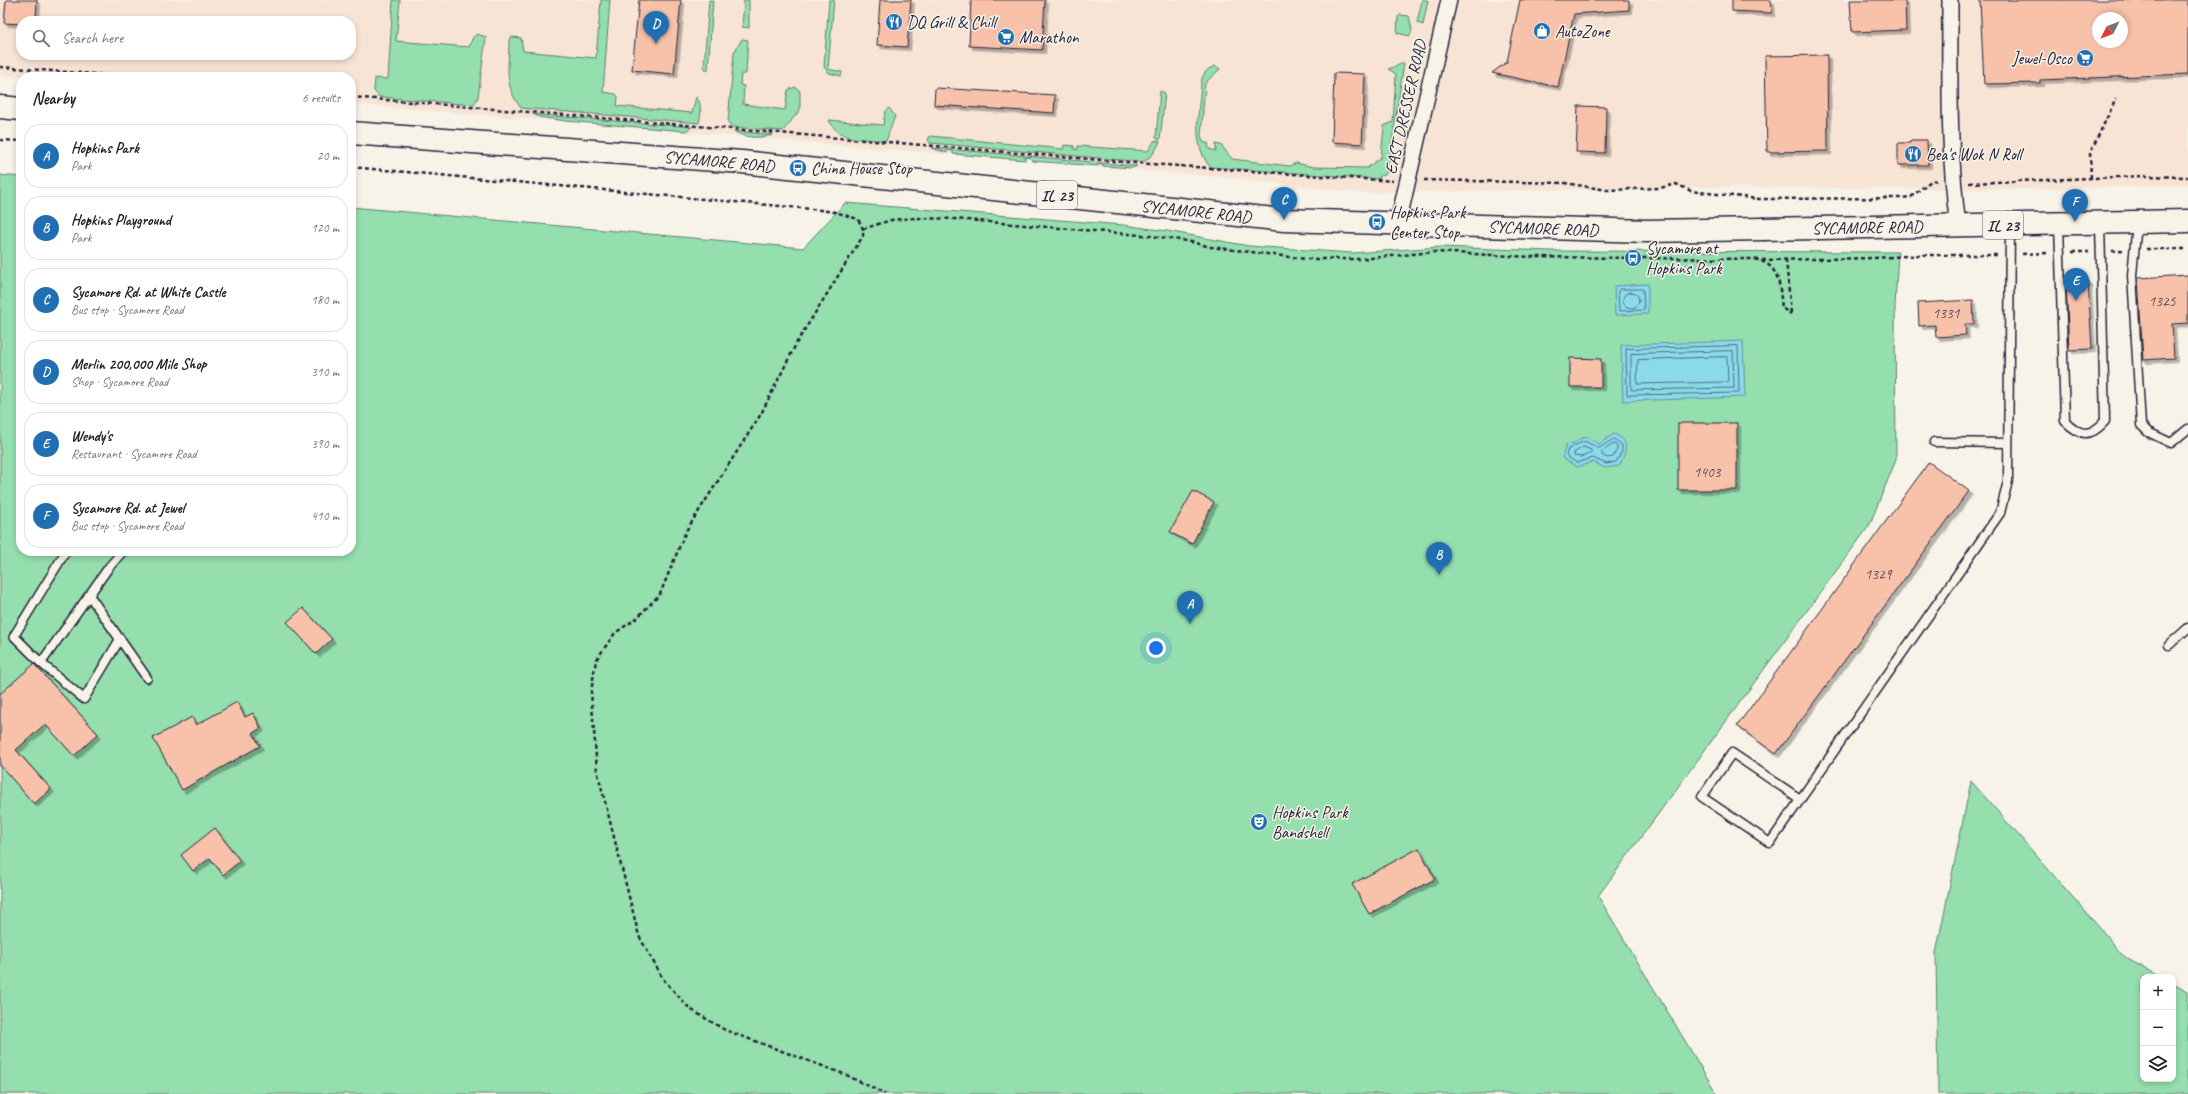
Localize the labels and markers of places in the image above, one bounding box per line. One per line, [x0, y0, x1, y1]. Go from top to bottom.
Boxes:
pin: D [643, 11, 669, 44]
restaurant icon: DQ Grill & Chill [884, 12, 904, 32]
place label: DQ Grill & Chill [907, 12, 999, 33]
shop icon: AutoZone [1532, 21, 1552, 41]
place label: AutoZone [1555, 21, 1611, 42]
supermarket icon: Marathon [996, 27, 1016, 47]
place label: Marathon [1019, 27, 1080, 48]
place label: Jewel-Osco [2011, 48, 2073, 69]
supermarket icon: Jewel-Osco [2075, 48, 2095, 68]
restaurant icon: Bea's Wok N Roll [1903, 144, 1923, 164]
place label: Bea's Wok N Roll [1926, 144, 2025, 165]
bus stop icon: China House Stop [788, 158, 808, 178]
place label: China House Stop [811, 158, 914, 179]
pin: C [1271, 187, 1297, 220]
pin: F [2062, 189, 2088, 222]
place label: Hopkins Park Center Stop [1390, 202, 1467, 243]
bus stop icon: Hopkins Park Center Stop [1367, 212, 1387, 232]
place label: Sycamore at Hopkins Park [1646, 238, 1723, 279]
bus stop icon: Sycamore at Hopkins Park [1623, 248, 1643, 268]
pin: E [2063, 268, 2089, 301]
pin: B [1426, 542, 1452, 575]
pin: A [1177, 591, 1203, 624]
place label: Hopkins Park Bandshell [1272, 802, 1349, 843]
theatre icon: Hopkins Park Bandshell [1249, 812, 1269, 832]

